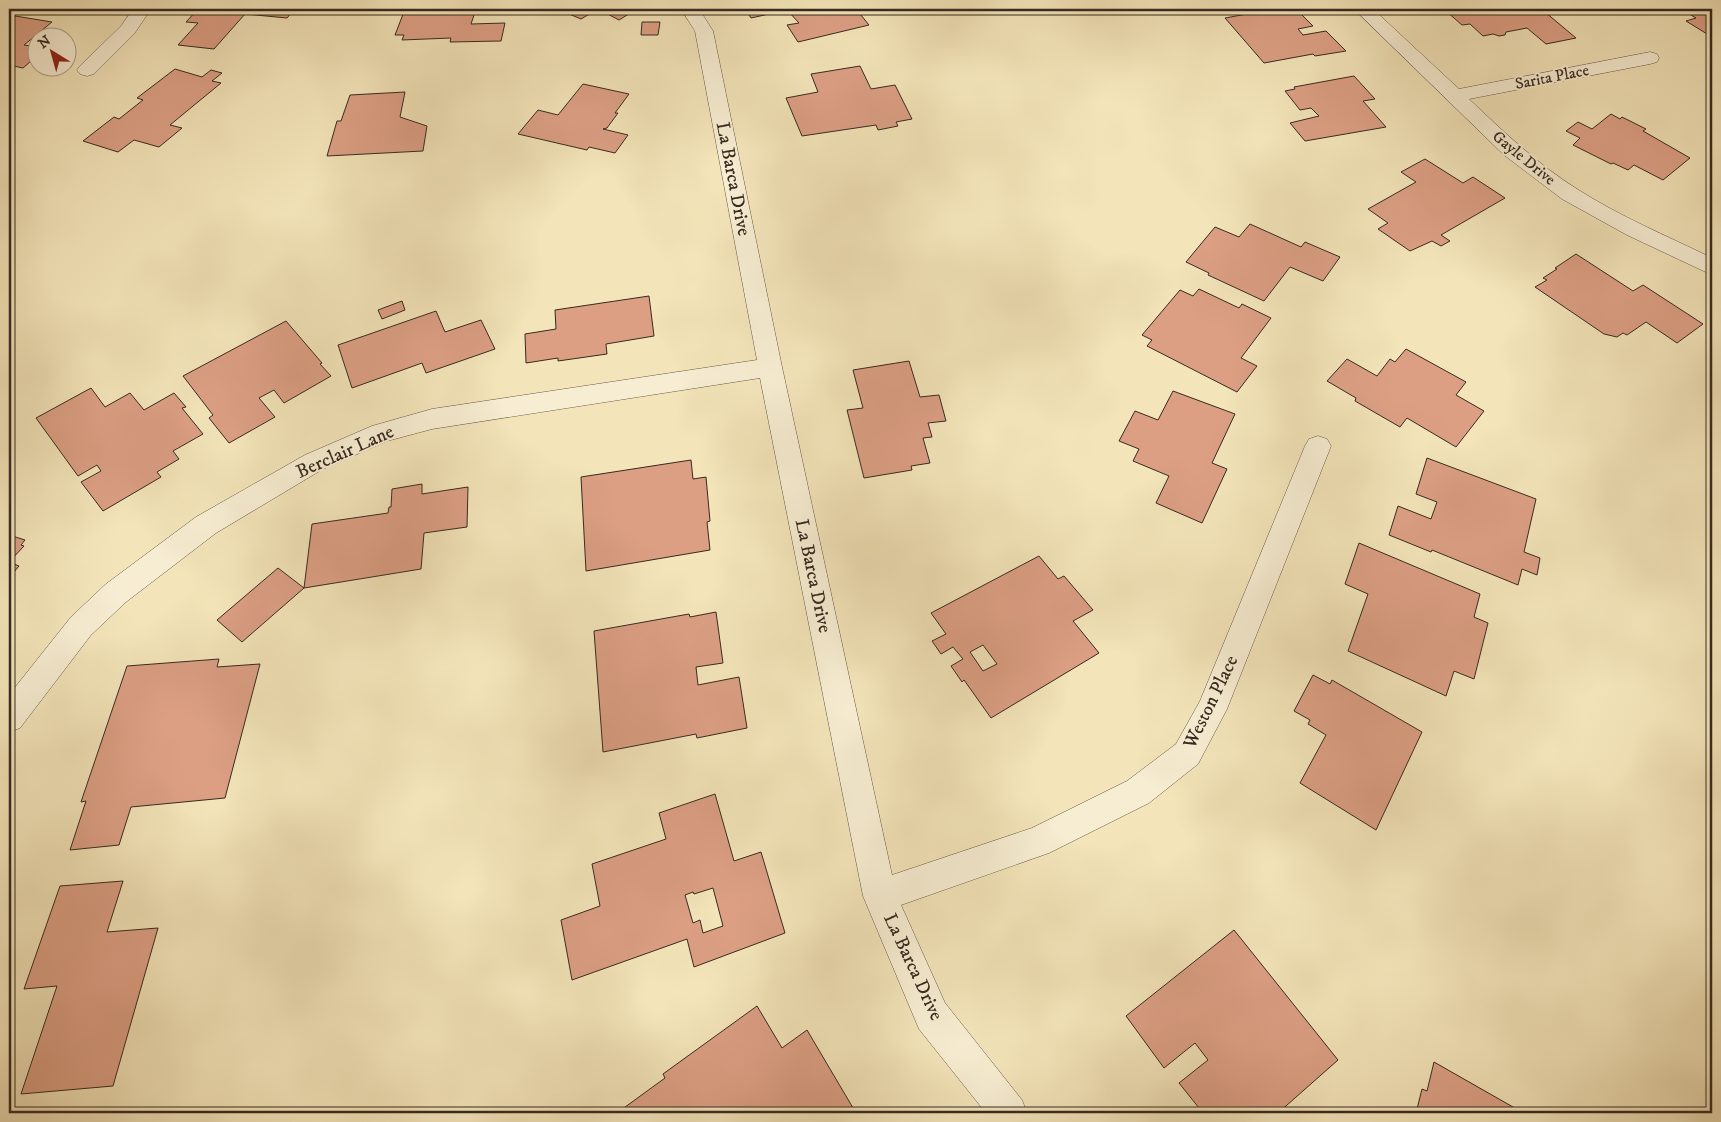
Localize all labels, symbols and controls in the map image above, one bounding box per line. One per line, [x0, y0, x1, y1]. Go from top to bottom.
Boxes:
north arrow [28, 28, 78, 78]
text: N [35, 31, 55, 53]
street label: Sarita Place [1513, 60, 1591, 94]
street label: La Barca Drive [711, 120, 755, 238]
street label: Gayle Drive [1488, 126, 1560, 190]
street label: Berclair Lane [293, 420, 397, 484]
street label: La Barca Drive [790, 517, 836, 635]
street label: Weston Place [1178, 652, 1243, 753]
street label: La Barca Drive [878, 910, 948, 1024]

